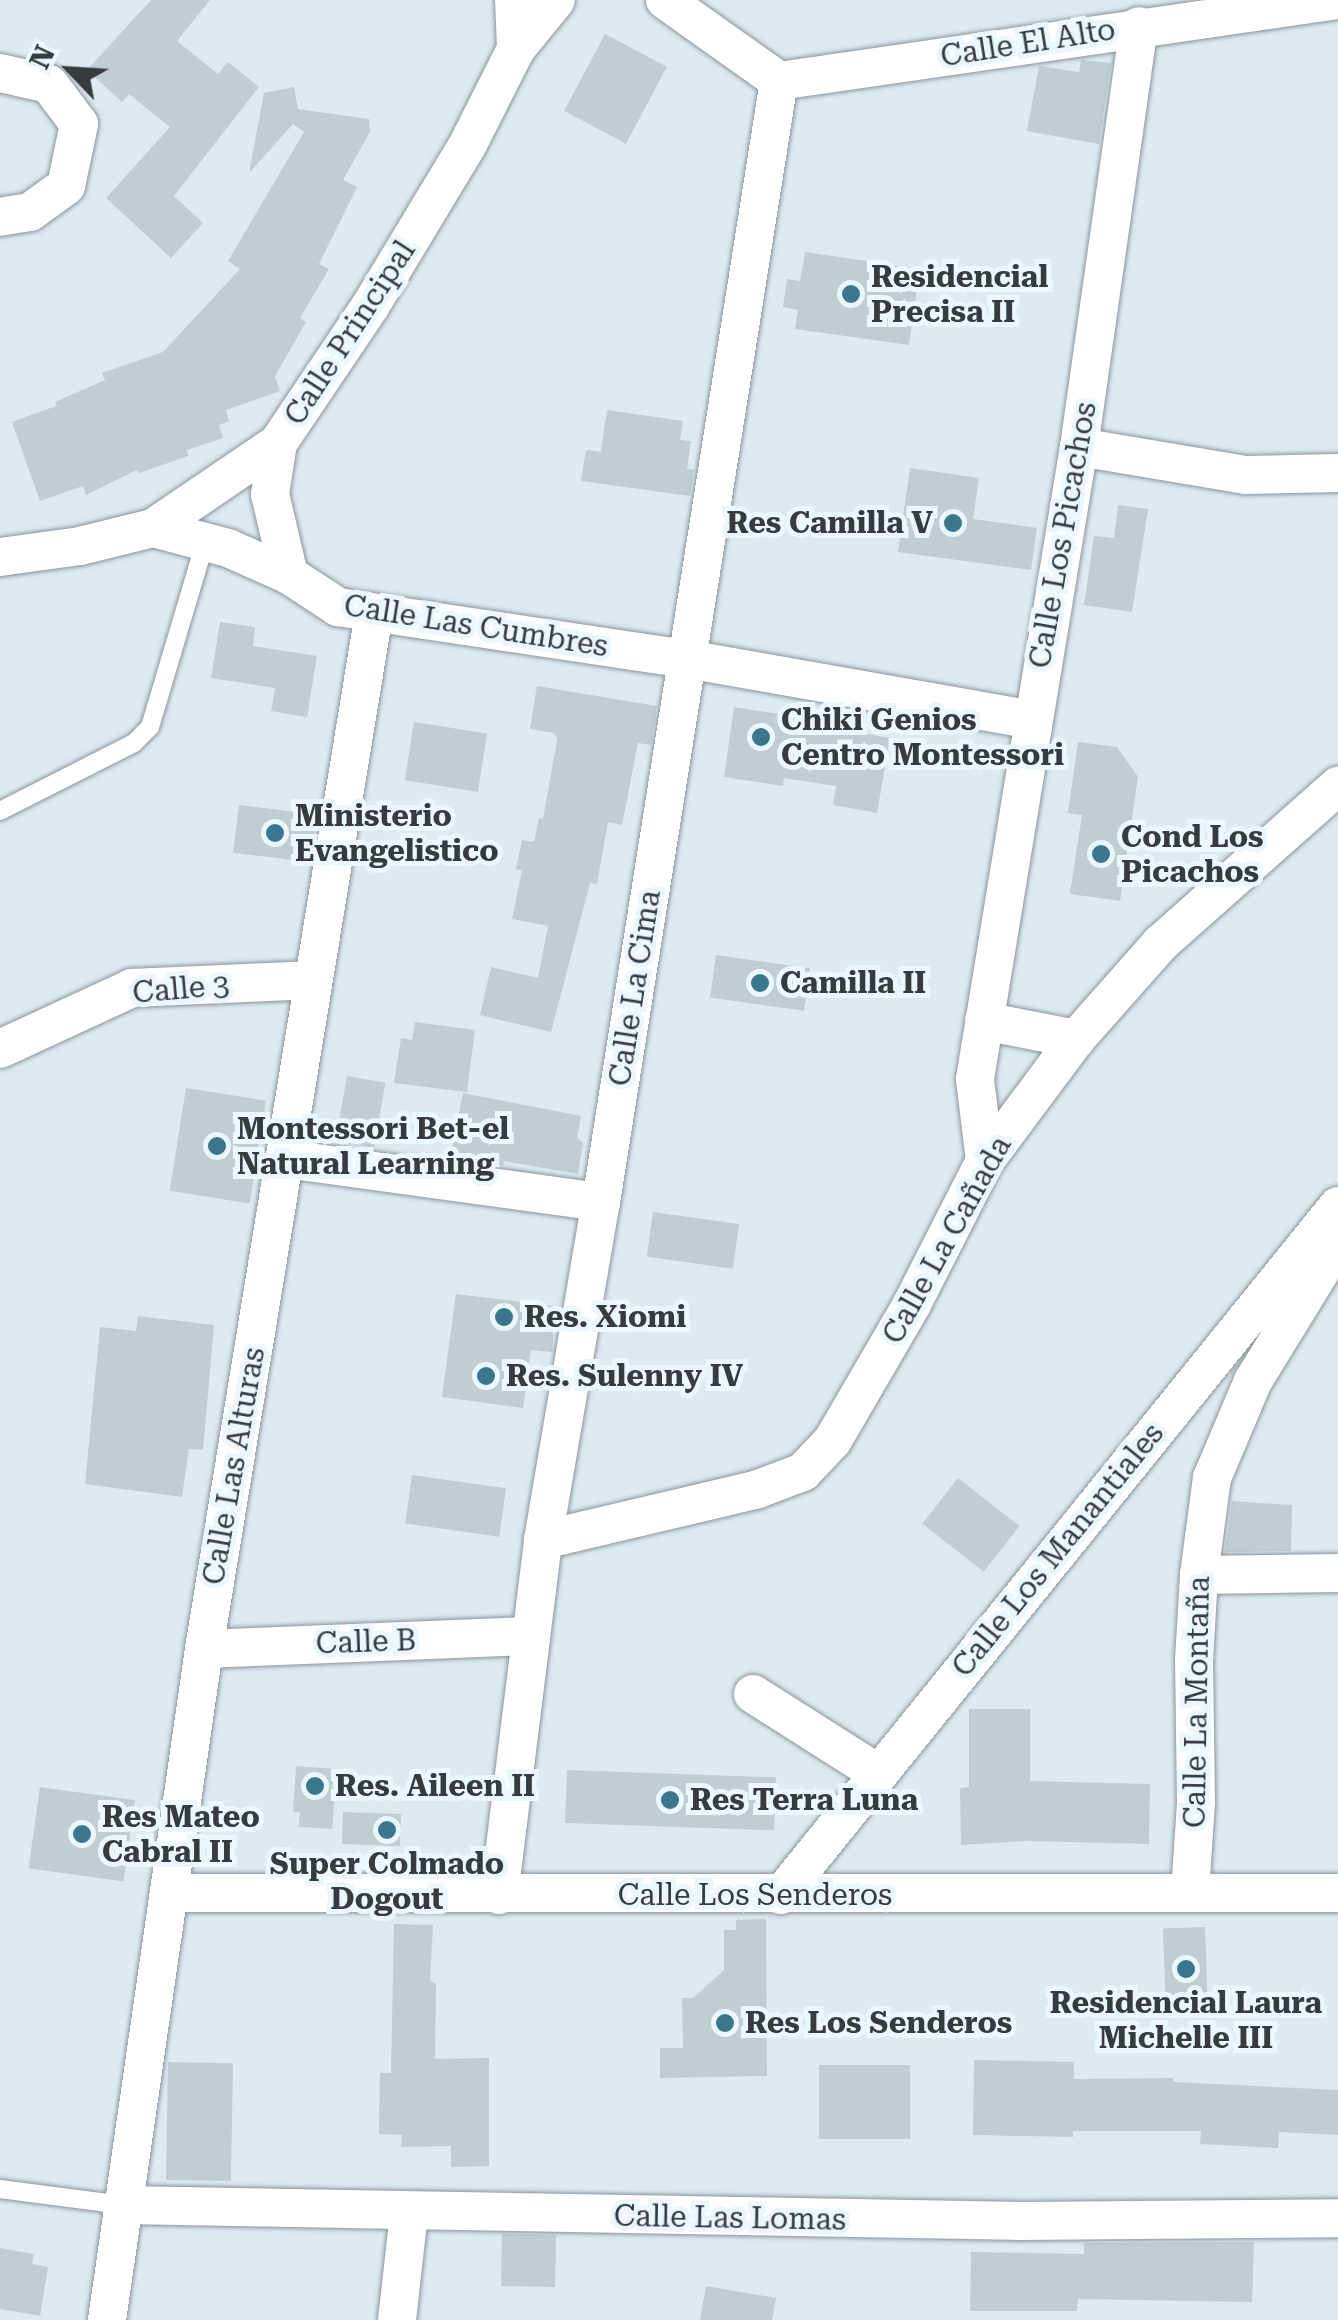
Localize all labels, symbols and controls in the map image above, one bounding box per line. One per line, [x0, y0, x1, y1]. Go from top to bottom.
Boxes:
street label: Calle El Alto [938, 11, 1118, 75]
north arrow [20, 20, 120, 120]
text: N [23, 40, 62, 74]
street label: Calle Principal [277, 234, 423, 432]
place label: Residencial Precisa II [871, 259, 1048, 330]
marker: Residencial Precisa II [840, 283, 862, 305]
street label: Calle Los Picachos [1022, 399, 1104, 671]
place label: Res Camilla V [726, 505, 933, 541]
marker: Res Camilla V [942, 512, 964, 534]
street label: Calle Las Cumbres [341, 587, 611, 665]
place label: Chiki Genios Centro Montessori [781, 702, 1064, 772]
marker: Chiki Genios Centro Montessori [750, 726, 772, 748]
place label: Ministerio Evangelistico [295, 798, 499, 868]
place label: Cond Los Picachos [1121, 819, 1264, 890]
marker: Ministerio Evangelistico [264, 822, 286, 844]
marker: Cond Los Picachos [1090, 843, 1112, 865]
street label: Calle La Cima [602, 887, 668, 1089]
place label: Camilla II [780, 965, 926, 1001]
street label: Calle 3 [131, 967, 231, 1011]
marker: Camilla II [749, 972, 771, 994]
place label: Montessori Bet-el Natural Learning [237, 1111, 509, 1182]
street label: Calle La Cañada [875, 1130, 1019, 1350]
marker: Montessori Bet-el Natural Learning [206, 1135, 228, 1157]
place label: Res. Xiomi [524, 1299, 686, 1335]
marker: Res. Xiomi [493, 1306, 515, 1328]
street label: Calle Las Alturas [195, 1344, 273, 1588]
place label: Res. Sulenny IV [506, 1358, 743, 1394]
marker: Res. Sulenny IV [475, 1365, 497, 1387]
street label: Calle Los Manantiales [945, 1416, 1171, 1684]
street label: Calle La Montaña [1177, 1576, 1217, 1828]
street label: Calle B [315, 1622, 417, 1662]
place label: Res. Aileen II [335, 1768, 535, 1804]
marker: Res. Aileen II [304, 1775, 326, 1797]
place label: Res Terra Luna [690, 1782, 918, 1818]
marker: Res Terra Luna [659, 1789, 681, 1811]
place label: Res Mateo Cabral II [102, 1799, 260, 1870]
marker: Super Colmado Dogout [376, 1819, 398, 1841]
marker: Res Mateo Cabral II [71, 1823, 93, 1845]
place label: Super Colmado Dogout [270, 1846, 504, 1916]
street label: Calle Los Senderos [618, 1877, 892, 1913]
marker: Residencial Laura Michelle III [1175, 1958, 1197, 1980]
place label: Residencial Laura Michelle III [1050, 1985, 1322, 2056]
place label: Res Los Senderos [745, 2005, 1012, 2041]
marker: Res Los Senderos [714, 2012, 736, 2034]
street label: Calle Las Lomas [614, 2198, 846, 2238]

